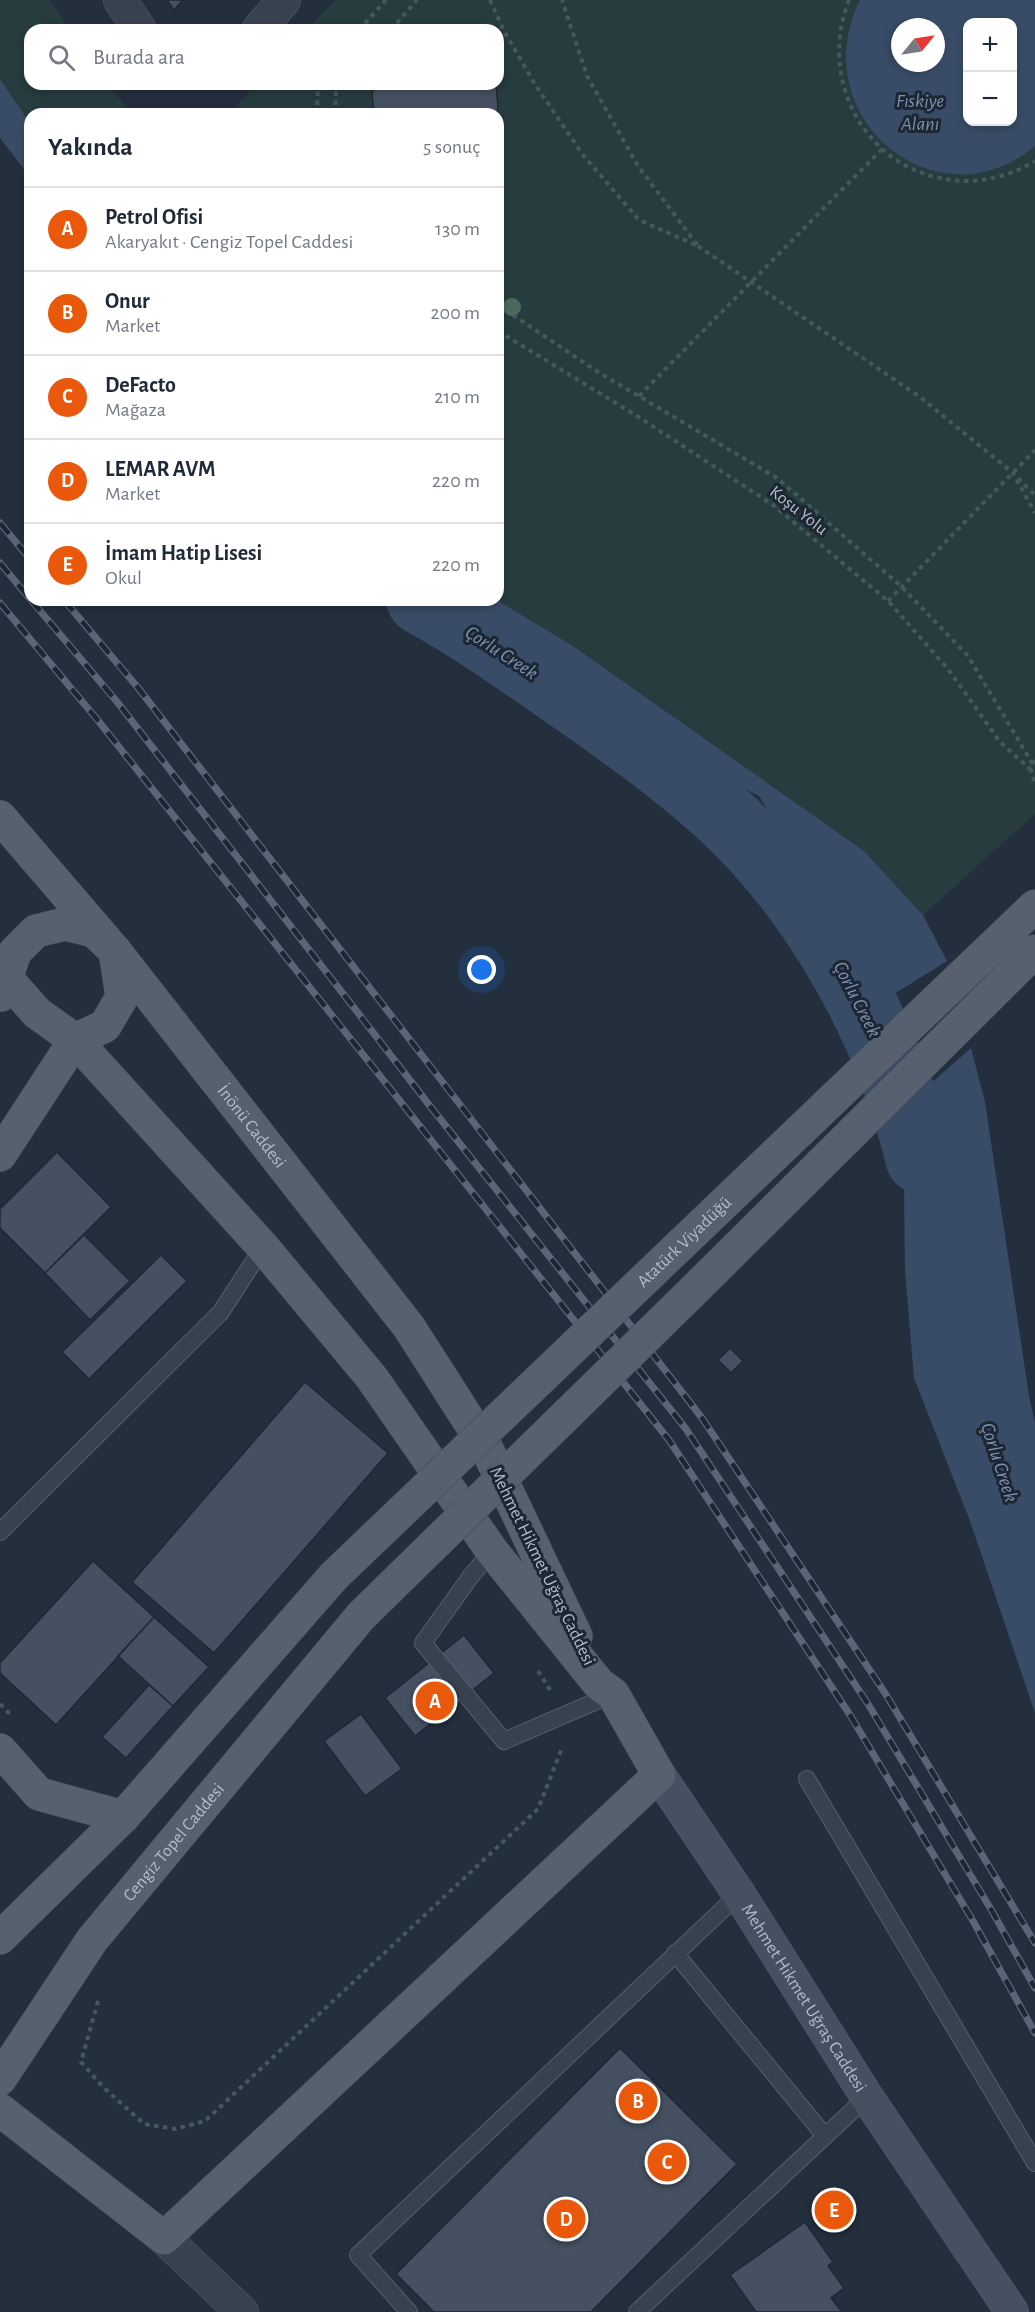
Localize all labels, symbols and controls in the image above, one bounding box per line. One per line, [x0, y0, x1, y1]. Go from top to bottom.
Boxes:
north arrow [891, 18, 945, 72]
map controls [963, 18, 1017, 126]
button: + [963, 18, 1017, 72]
search box [24, 24, 504, 90]
icon: search [45, 41, 78, 74]
text: Burada ara [93, 46, 185, 68]
button: − [963, 72, 1017, 126]
water label: Fıskiye Alanı [896, 91, 944, 134]
text: Yakında [48, 134, 133, 160]
text: 5 sonuç [423, 137, 480, 157]
text: Petrol Ofisi [105, 206, 203, 228]
text: A [62, 219, 74, 239]
text: 130 m [435, 219, 480, 239]
text: Akaryakıt · Cengiz Topel Caddesi [105, 232, 353, 252]
text: Onur [105, 290, 150, 312]
text: B [62, 303, 73, 323]
text: 200 m [430, 303, 480, 323]
text: Market [105, 316, 161, 336]
text: DeFacto [105, 374, 176, 396]
text: C [62, 387, 73, 407]
text: 210 m [434, 387, 480, 407]
text: Mağaza [105, 400, 166, 420]
text: LEMAR AVM [105, 458, 215, 480]
text: D [61, 471, 74, 491]
text: 220 m [432, 471, 480, 491]
street label: Koşu Yolu [766, 483, 831, 539]
text: Market [105, 484, 161, 504]
text: İmam Hatip Lisesi [105, 542, 262, 564]
text: E [62, 555, 73, 575]
text: 220 m [432, 555, 480, 575]
text: Okul [105, 568, 142, 588]
water label: Çorlu Creek [462, 622, 541, 684]
your location [467, 955, 496, 984]
water label: Çorlu Creek [830, 958, 885, 1041]
street label: İnönü Caddesi [213, 1081, 289, 1172]
street label: Atatürk Viyadüğü [634, 1193, 735, 1291]
water label: Çorlu Creek [977, 1420, 1021, 1504]
street label: Mehmet Hikmet Uğraş Caddesi [486, 1464, 598, 1668]
pin: A [416, 1678, 454, 1724]
street label: Cengiz Topel Caddesi [120, 1780, 228, 1905]
street label: Mehmet Hikmet Uğraş Caddesi [738, 1901, 869, 2095]
pin: B [618, 2078, 658, 2124]
pin: C [648, 2140, 686, 2184]
pin: E [814, 2188, 854, 2232]
pin: D [546, 2196, 586, 2242]

